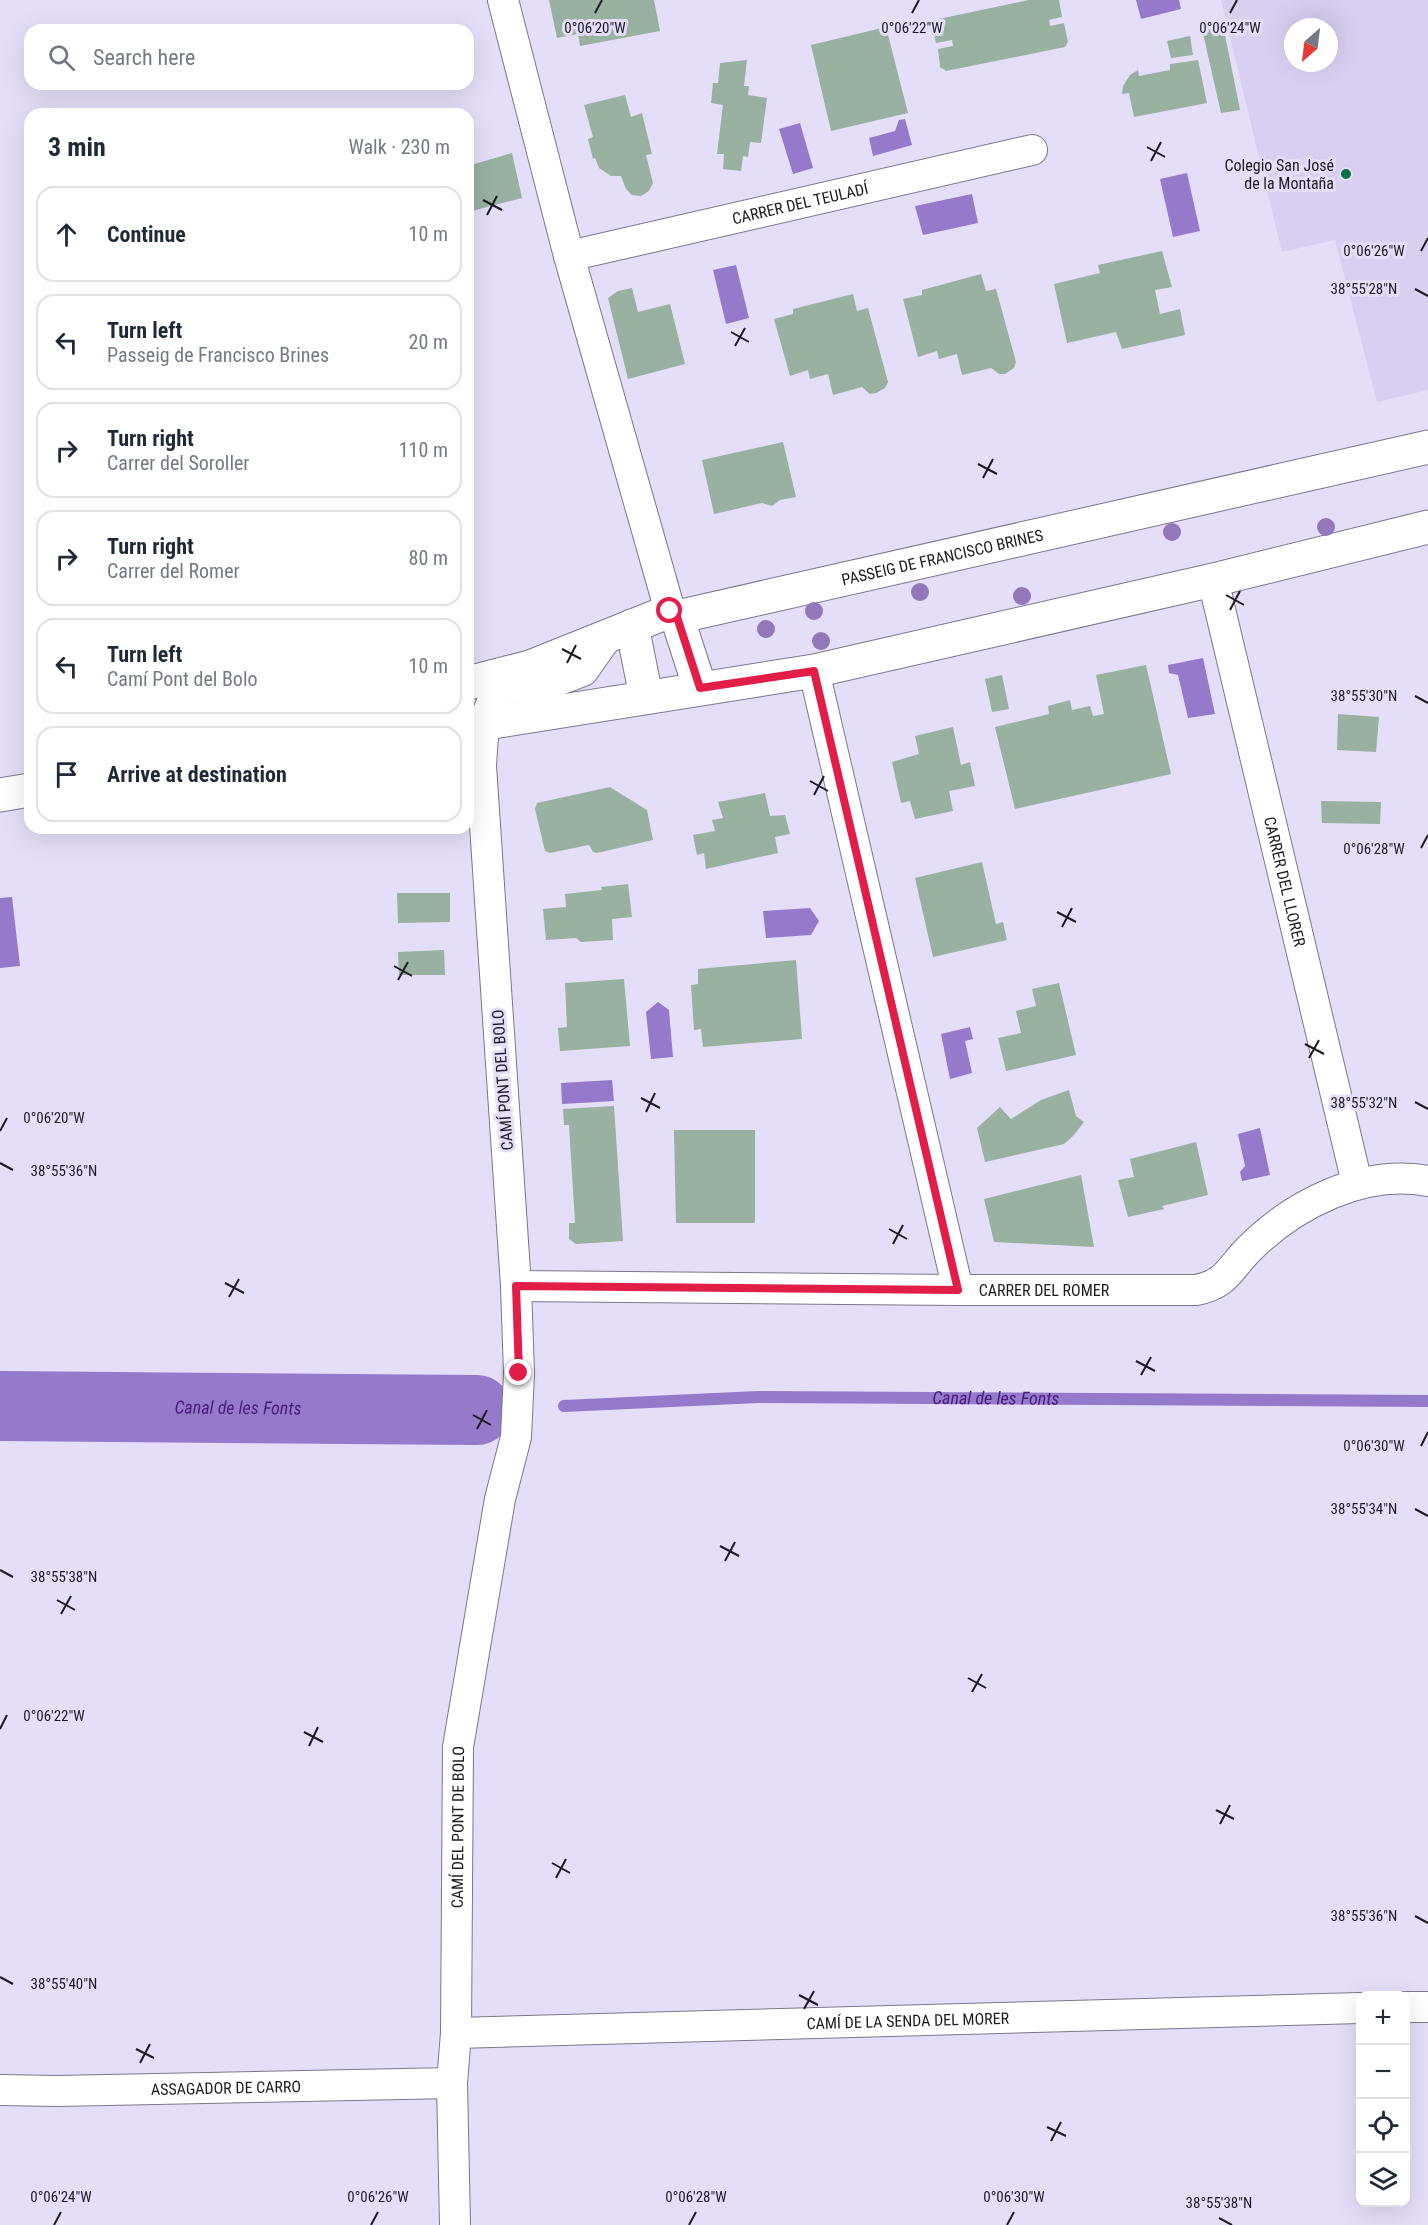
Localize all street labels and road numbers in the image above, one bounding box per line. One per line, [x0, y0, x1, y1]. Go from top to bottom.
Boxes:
street label: CARRER DEL TEULADÍ [730, 179, 871, 228]
street label: PASSEIG DE FRANCISCO BRINES [840, 525, 1045, 589]
street label: CARRER DEL LLORER [1260, 815, 1309, 949]
street label: CAMÍ PONT DEL BOLO [488, 1009, 517, 1151]
street label: CARRER DEL ROMER [979, 1281, 1110, 1300]
street label: CAMÍ DEL PONT DE BOLO [448, 1746, 468, 1908]
street label: CAMÍ DE LA SENDA DEL MORER [806, 2009, 1010, 2033]
street label: ASSAGADOR DE CARRO [151, 2077, 301, 2099]

